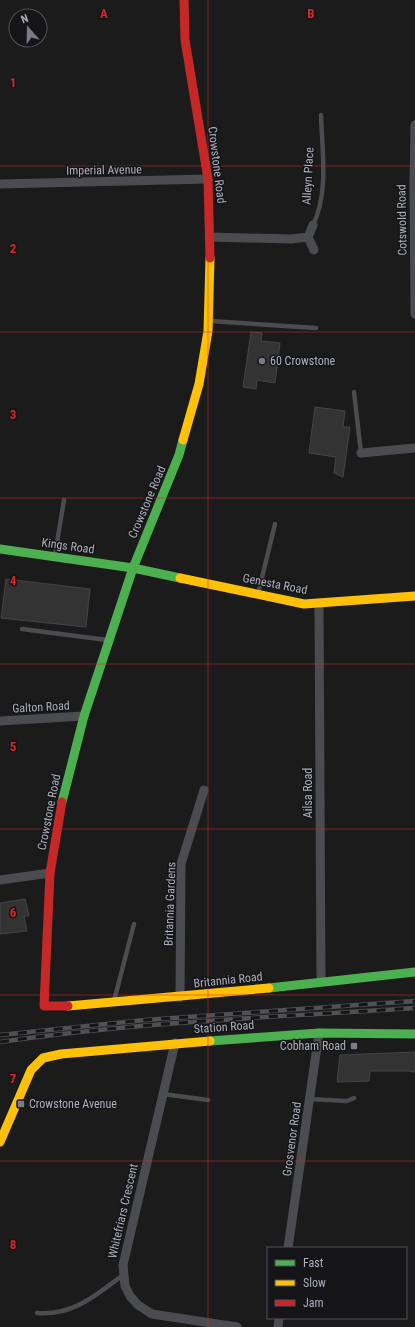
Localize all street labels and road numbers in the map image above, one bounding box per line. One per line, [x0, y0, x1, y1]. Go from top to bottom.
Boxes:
street label: Crowstone Road [205, 126, 229, 204]
street label: Alleyn Place [299, 146, 317, 205]
street label: Imperial Avenue [66, 162, 142, 178]
street label: Cotswold Road [394, 184, 410, 256]
street label: Crowstone Road [125, 464, 169, 540]
street label: Kings Road [41, 535, 95, 557]
street label: Genesta Road [241, 571, 309, 597]
street label: Galton Road [12, 698, 70, 716]
street label: Ailsa Road [301, 768, 315, 818]
street label: Crowstone Road [35, 773, 63, 851]
street label: Britannia Gardens [162, 862, 178, 946]
street label: Britannia Road [193, 969, 263, 991]
street label: Station Road [193, 1018, 255, 1036]
street label: Grosvenor Road [280, 1101, 304, 1177]
street label: Whitefriars Crescent [105, 1162, 141, 1260]

